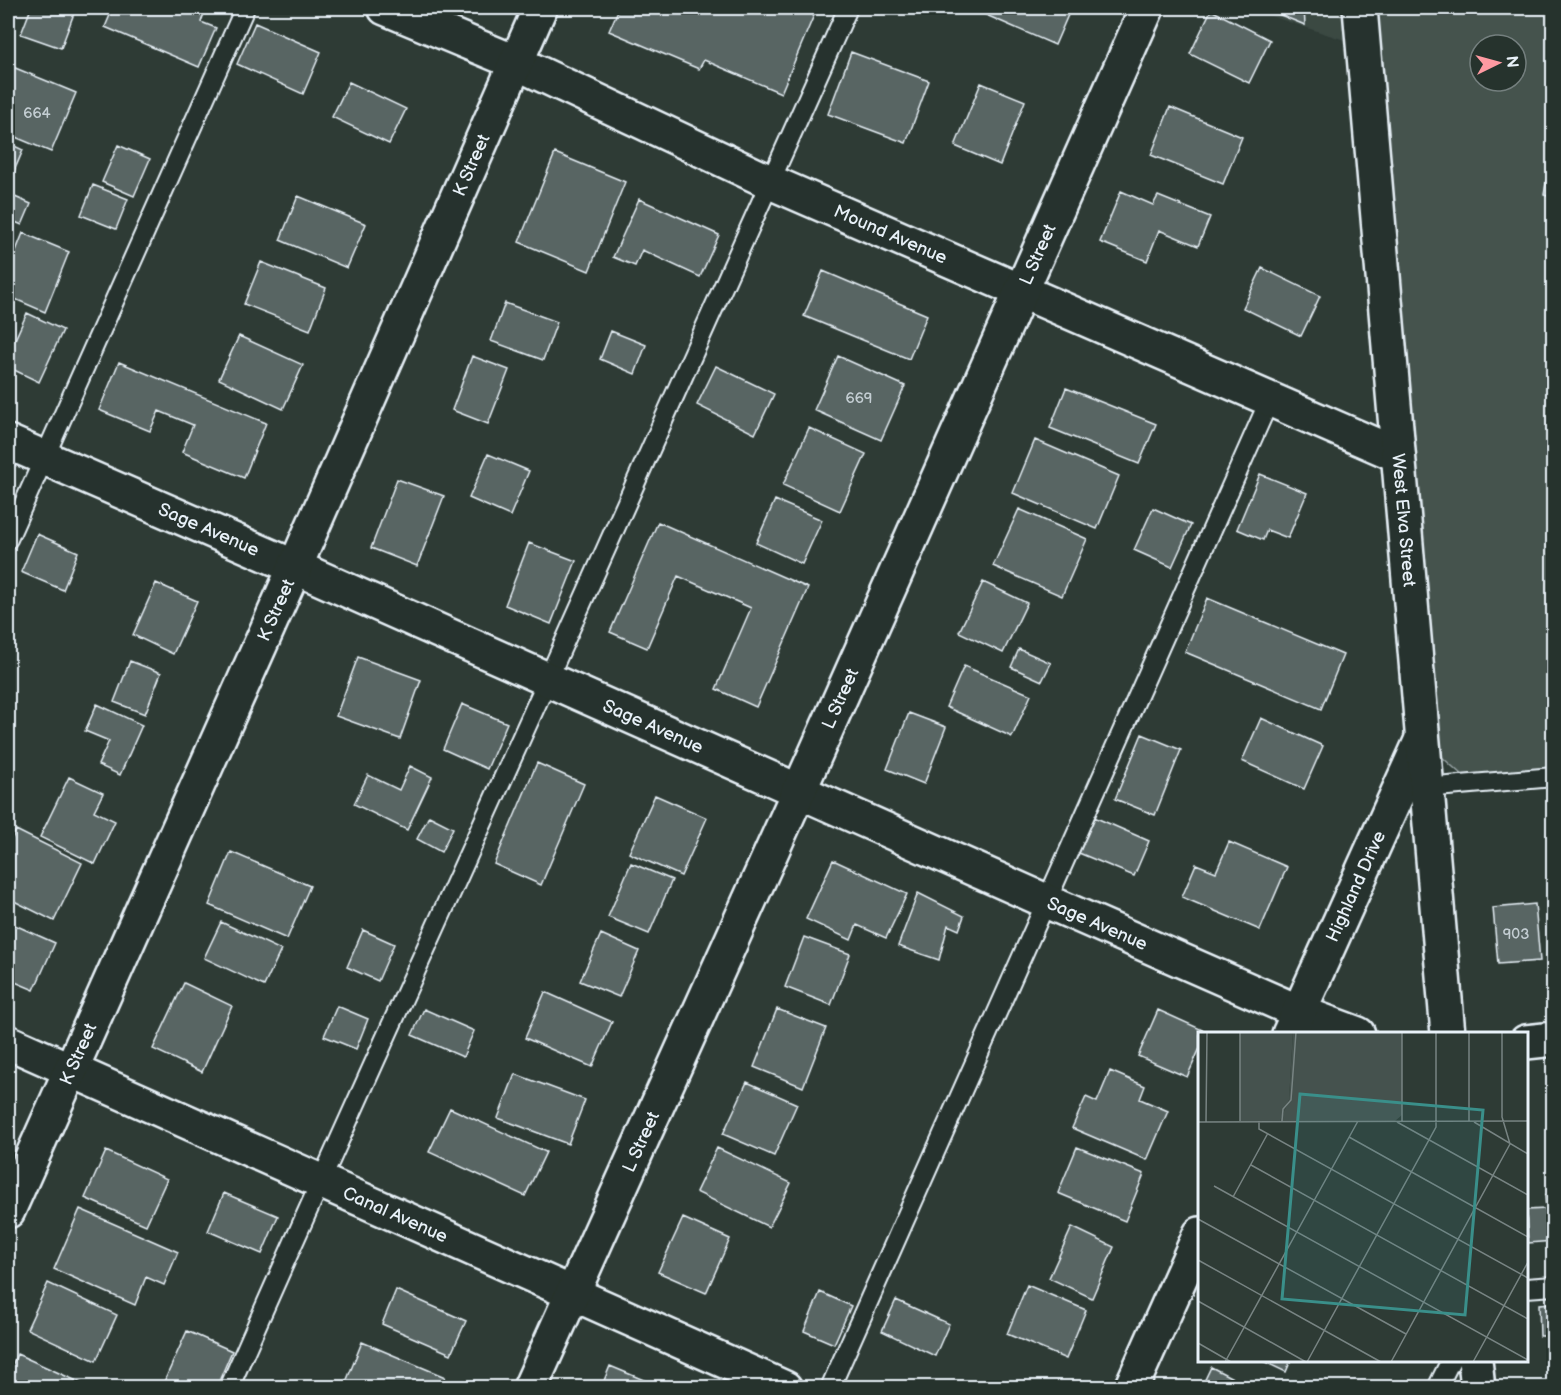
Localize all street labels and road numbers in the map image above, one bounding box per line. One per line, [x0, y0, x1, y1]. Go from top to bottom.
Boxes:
street label: K Street [448, 130, 494, 199]
street label: Mound Avenue [831, 200, 951, 268]
street label: L Street [1015, 220, 1060, 288]
street label: West Elva Street [1388, 453, 1420, 588]
street label: Sage Avenue [155, 498, 263, 561]
street label: K Street [253, 575, 299, 644]
street label: L Street [817, 664, 863, 732]
street label: Sage Avenue [600, 695, 707, 758]
street label: Highland Drive [1321, 827, 1390, 945]
street label: Sage Avenue [1044, 892, 1151, 955]
street label: K Street [55, 1019, 101, 1088]
street label: L Street [618, 1108, 664, 1175]
street label: Canal Avenue [340, 1182, 451, 1247]

